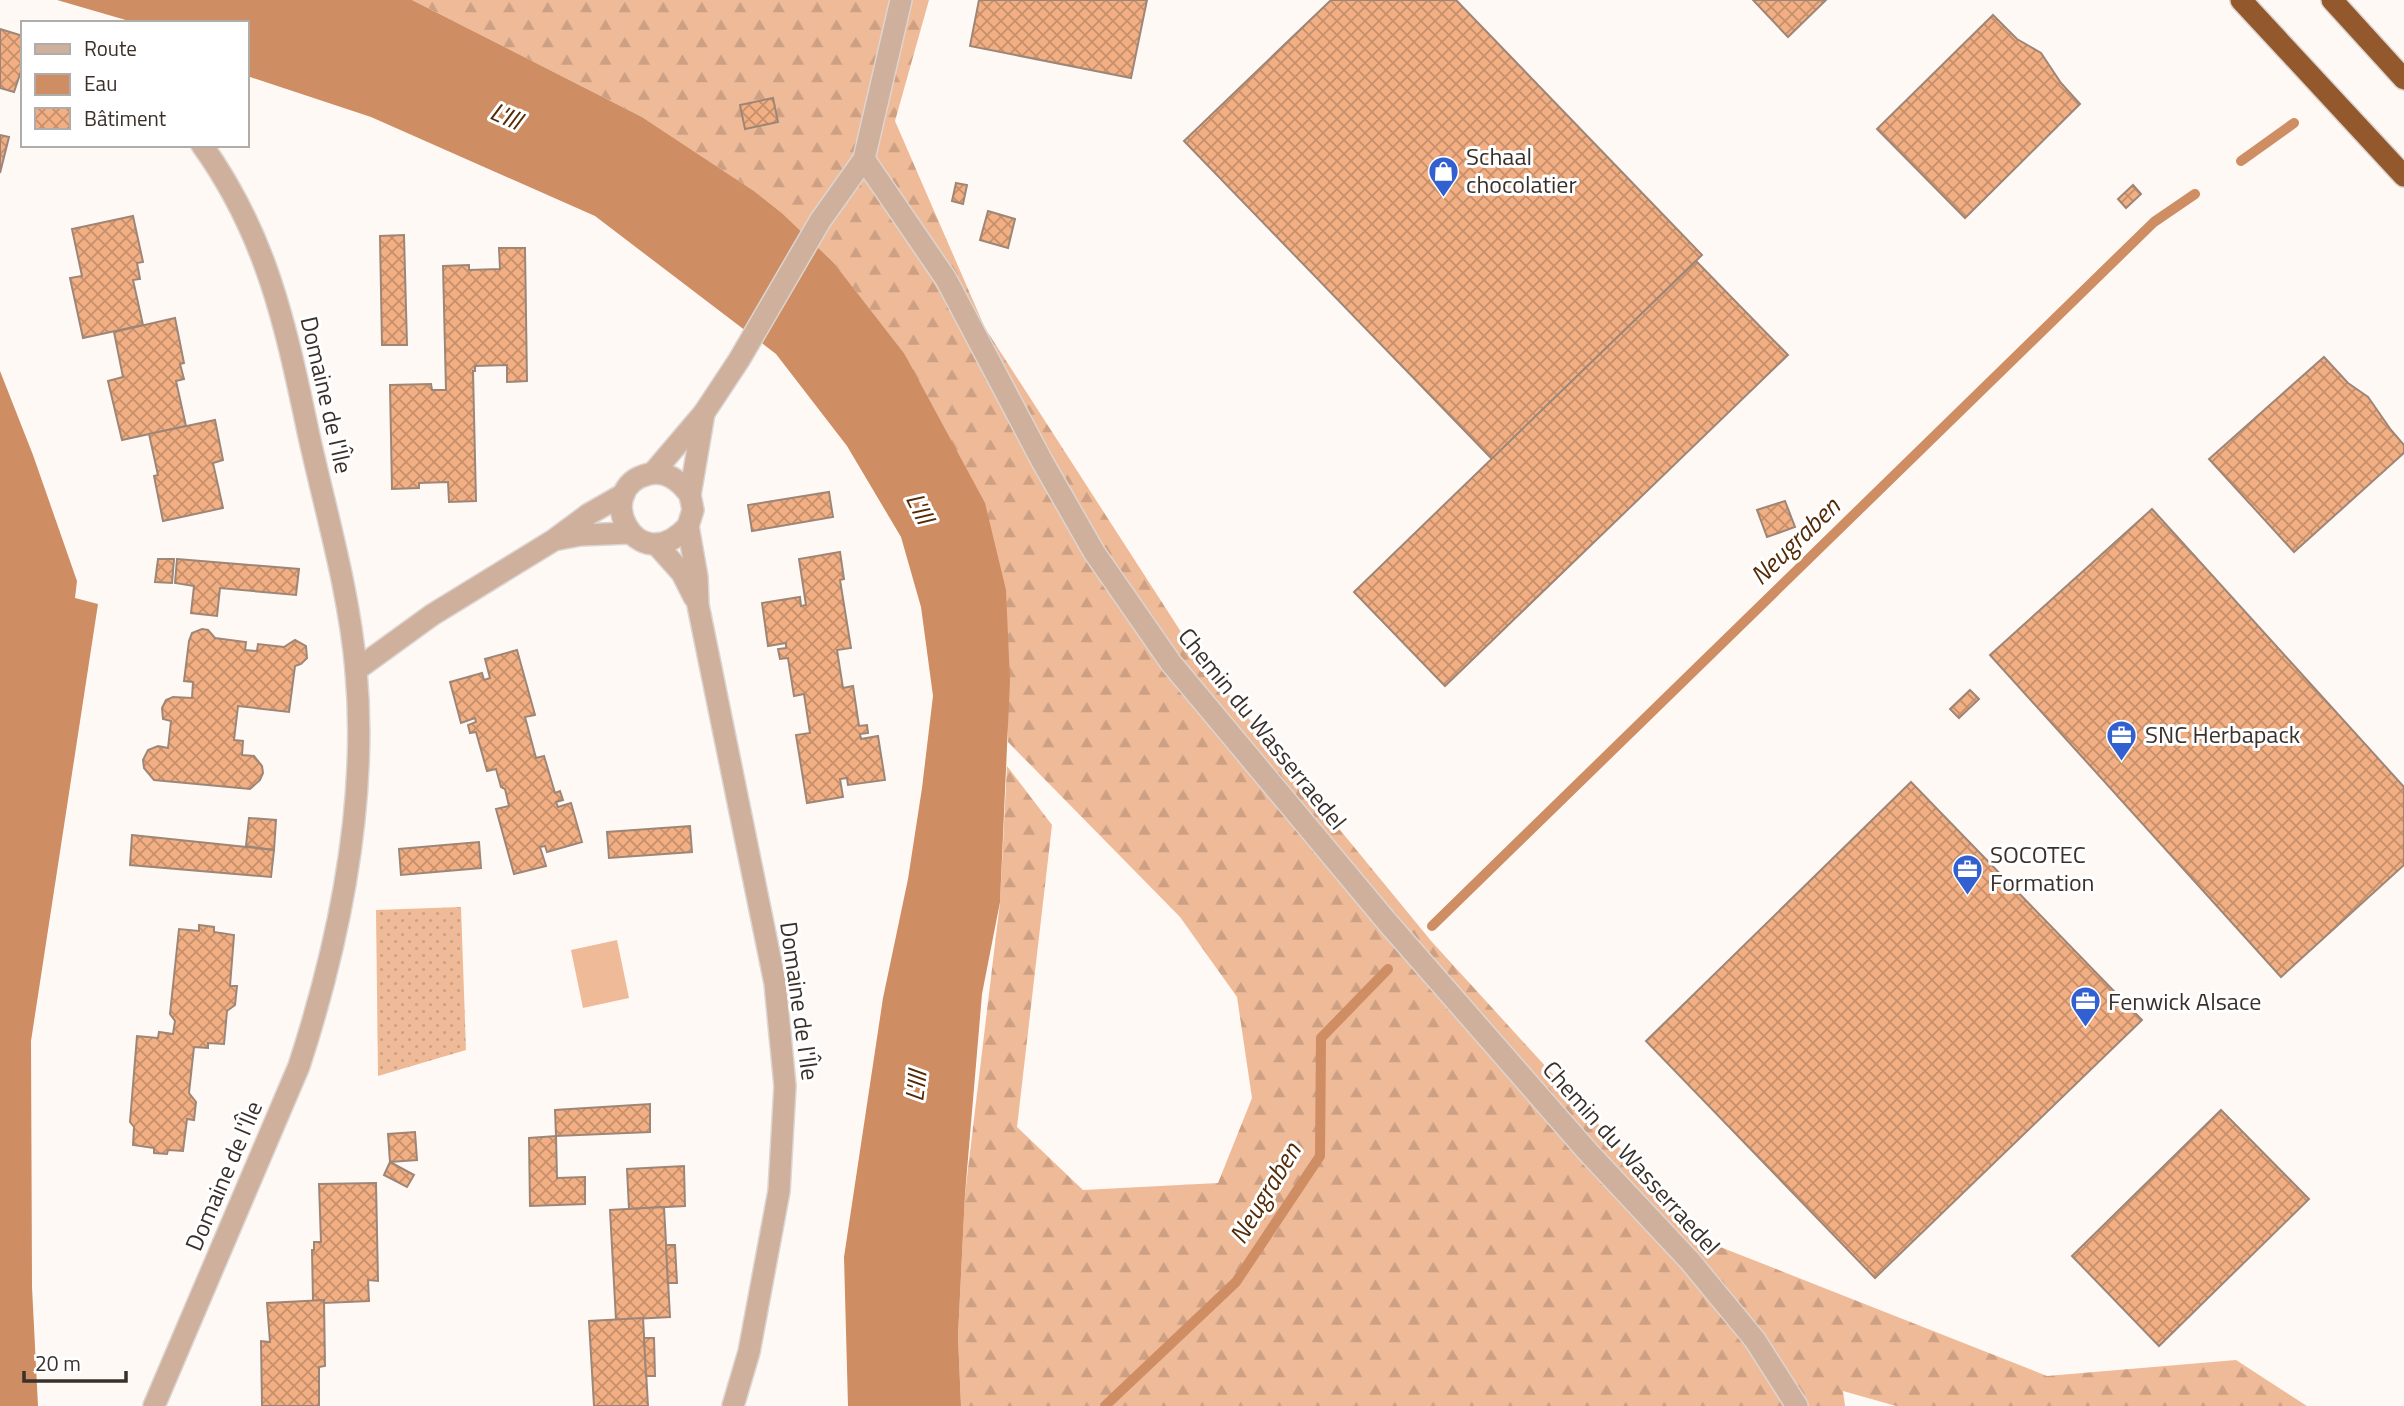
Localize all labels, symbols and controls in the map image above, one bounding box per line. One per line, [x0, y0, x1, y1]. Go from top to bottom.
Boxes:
legend [21, 21, 248, 147]
text: Route [84, 32, 137, 64]
text: Eau [84, 67, 117, 99]
water label: L'Ill [484, 91, 531, 141]
text: Bâtiment [84, 102, 167, 134]
place label: Schaal chocolatier [1466, 138, 1577, 202]
shop icon: Schaal chocolatier [1426, 154, 1460, 198]
street label: Domaine de l'Île [291, 313, 363, 477]
water label: L'Ill [896, 485, 946, 533]
water label: Neugraben [1741, 487, 1849, 594]
street label: Chemin du Wasserraedel [1170, 620, 1356, 837]
place label: SNC Herbapack [2145, 716, 2301, 752]
office icon: SNC Herbapack [2105, 718, 2139, 762]
place label: SOCOTEC Formation [1990, 836, 2095, 900]
office icon: SOCOTEC Formation [1950, 852, 1984, 896]
street label: Domaine de l'Île [771, 919, 829, 1083]
place label: Fenwick Alsace [2108, 983, 2261, 1019]
office icon: Fenwick Alsace [2068, 985, 2102, 1029]
street label: Chemin du Wasserraedel [1534, 1052, 1729, 1263]
water label: L'Ill [894, 1065, 937, 1104]
street label: Domaine de l'Île [175, 1095, 271, 1256]
water label: Neugraben [1219, 1134, 1311, 1251]
scale bar [24, 1340, 126, 1384]
text: 20 m [35, 1347, 81, 1379]

